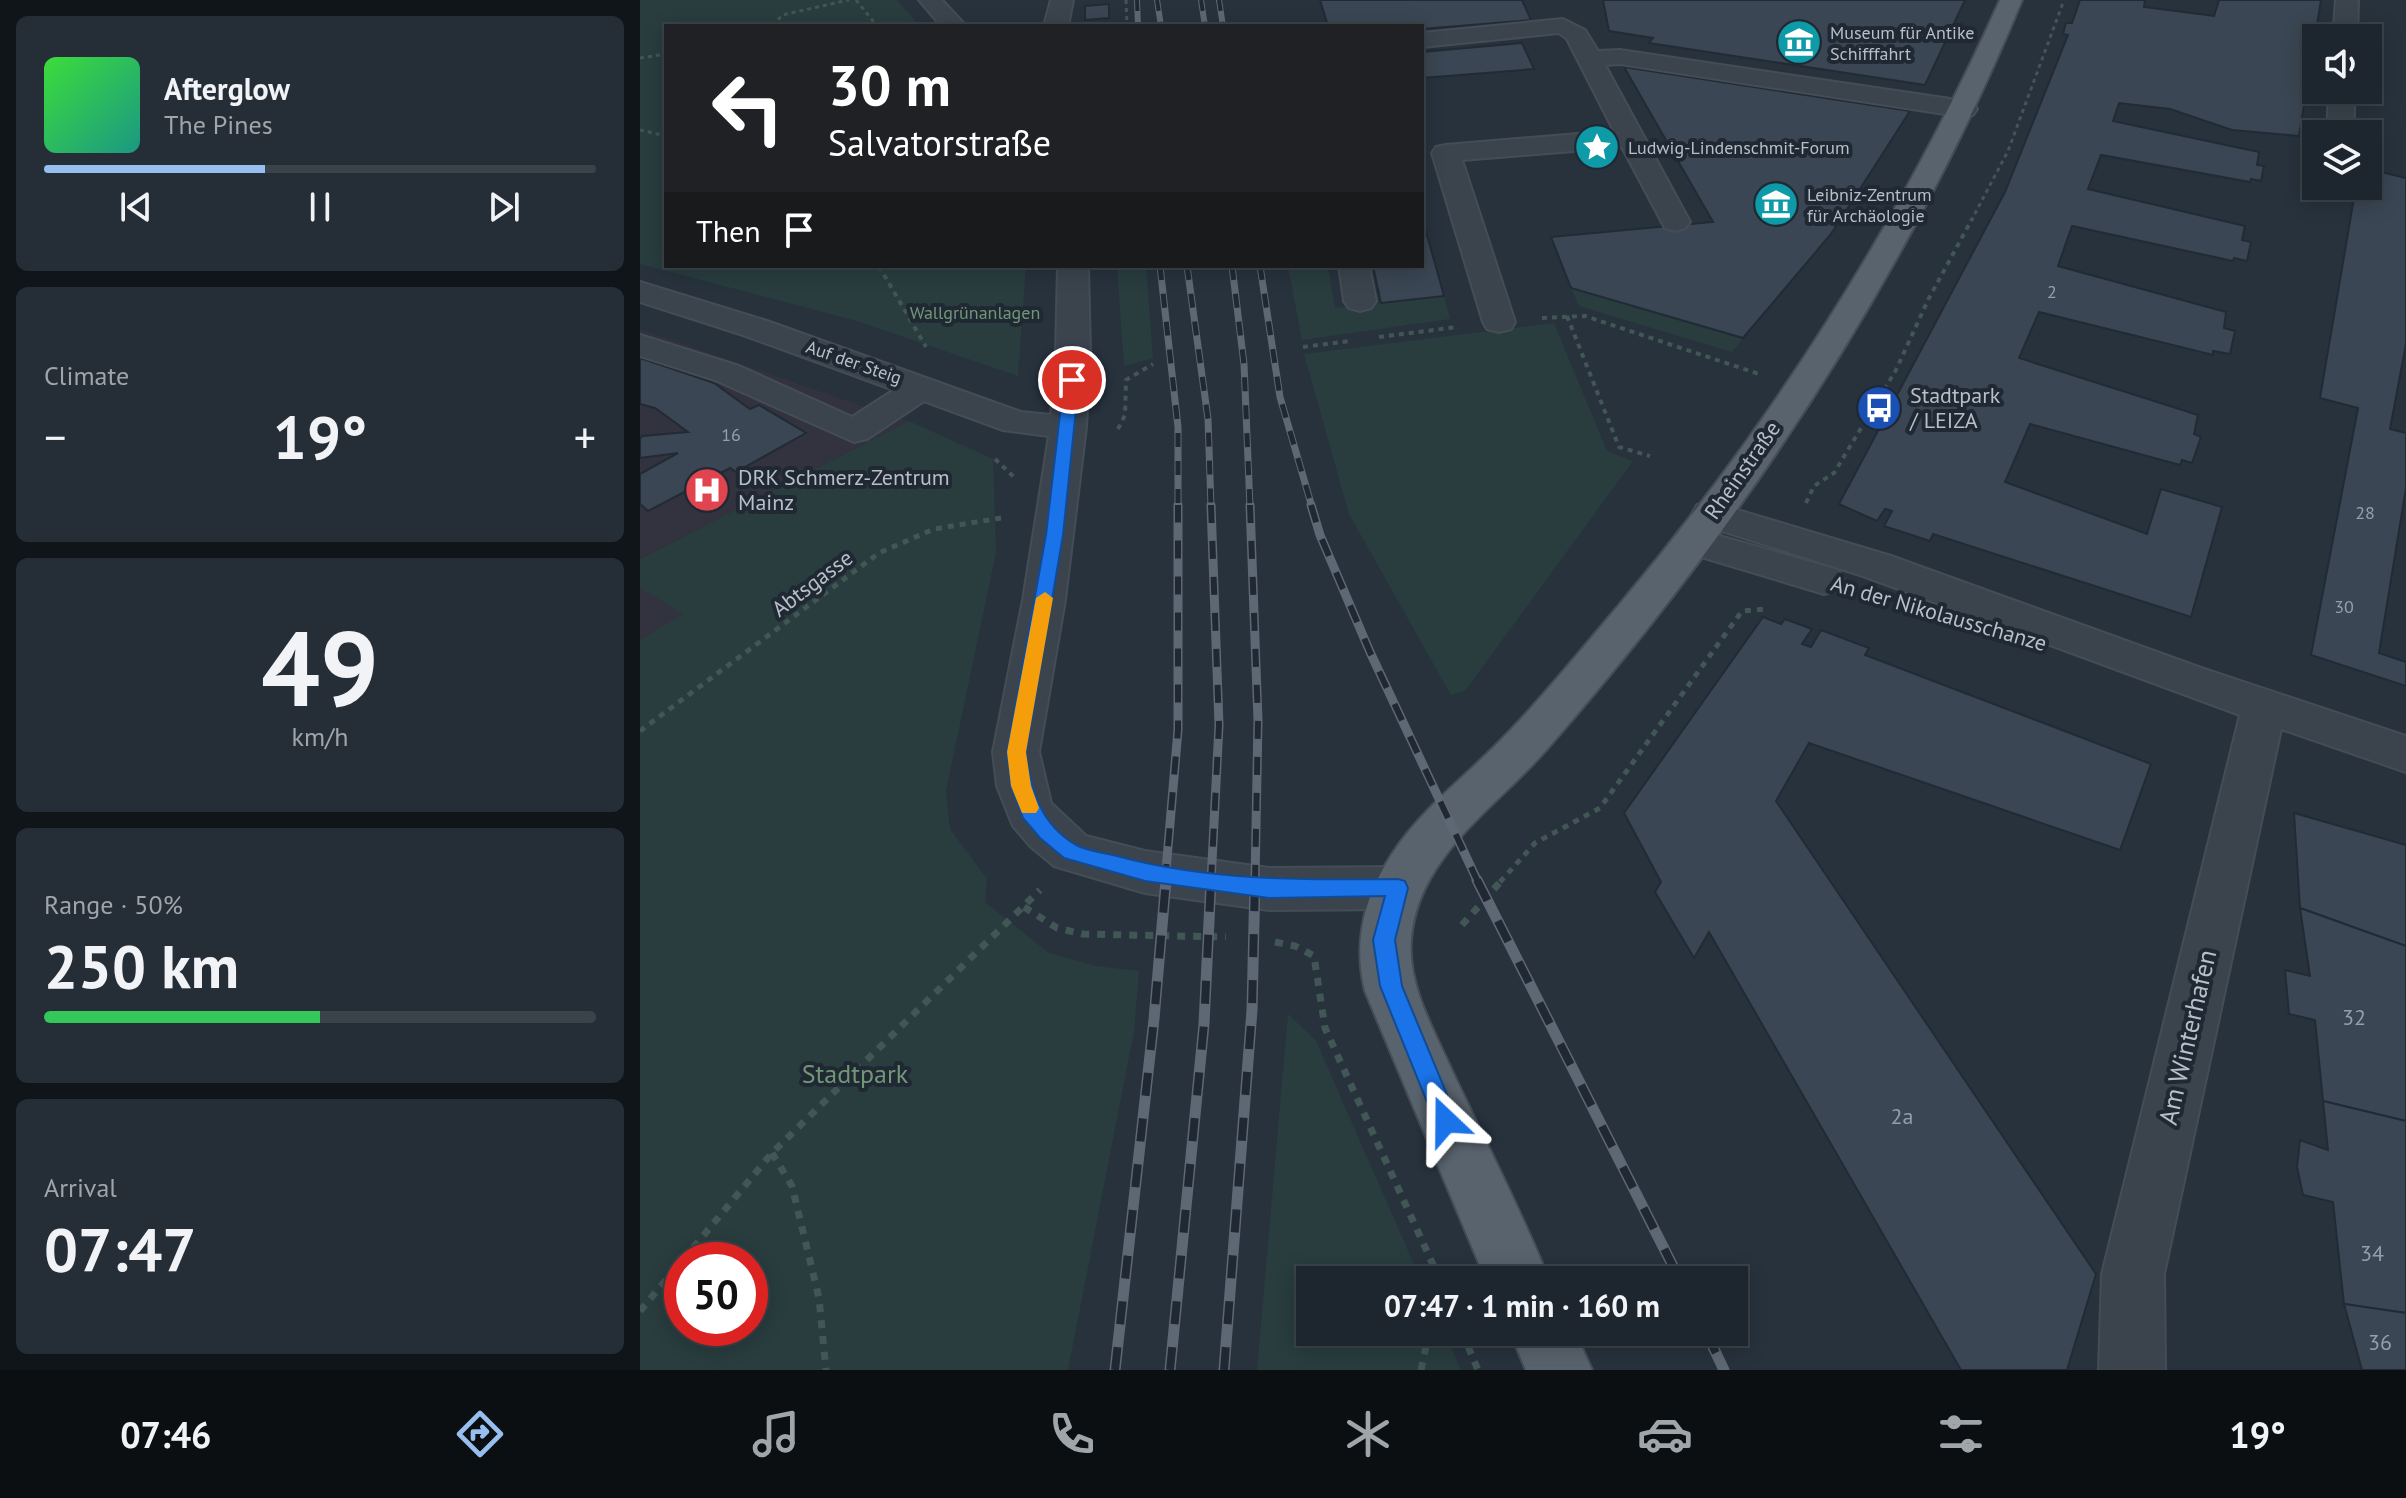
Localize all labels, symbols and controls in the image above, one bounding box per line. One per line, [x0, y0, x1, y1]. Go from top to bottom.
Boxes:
museum icon: Museum für Antike Schifffahrt [1775, 18, 1823, 66]
place label: Museum für Antike Schifffahrt [1830, 21, 1974, 65]
map controls [2302, 24, 2382, 200]
button: sound [2302, 24, 2382, 104]
text: 30 m [828, 49, 951, 121]
icon: left [696, 56, 800, 160]
text: Afterglow [164, 69, 290, 108]
text: The Pines [164, 108, 273, 141]
text: Salvatorstraße [828, 119, 1051, 166]
button: layers [2302, 120, 2382, 200]
place icon: Ludwig-Lindenschmit-Forum [1573, 123, 1621, 171]
place label: Ludwig-Lindenschmit-Forum [1628, 136, 1850, 159]
museum icon: Leibniz-Zentrum für Archäologie [1752, 180, 1800, 228]
place label: Leibniz-Zentrum für Archäologie [1807, 183, 1932, 227]
icon: previous [114, 185, 158, 229]
icon: pause [298, 185, 342, 229]
icon: next [482, 185, 526, 229]
icon: arrive [777, 208, 821, 252]
text: Then [696, 211, 761, 250]
house number: 2 [2047, 280, 2057, 303]
park label: Wallgrünanlagen [910, 301, 1040, 324]
street label: Auf der Steig [803, 335, 905, 389]
pin [1038, 346, 1106, 414]
icon: arrive [1050, 358, 1094, 402]
text: Climate [44, 359, 129, 392]
place label: Stadtpark / LEIZA [1909, 381, 2001, 434]
bus stop icon: Stadtpark / LEIZA [1855, 384, 1903, 432]
text: 19° [273, 398, 367, 476]
text: − [44, 408, 66, 465]
text: + [574, 408, 596, 465]
street label: Rheinstraße [1698, 415, 1786, 525]
house number: 16 [721, 423, 741, 446]
place label: DRK Schmerz-Zentrum Mainz [738, 463, 950, 516]
hospital icon: DRK Schmerz-Zentrum Mainz [683, 466, 731, 514]
house number: 28 [2355, 501, 2375, 524]
street label: Abtsgasse [766, 544, 858, 622]
street label: An der Nikolausschanze [1828, 569, 2050, 657]
house number: 30 [2334, 595, 2354, 618]
text: 49 [261, 600, 379, 735]
text: km/h [292, 720, 349, 753]
text: Range · 50% [44, 888, 183, 921]
text: 250 km [44, 927, 239, 1005]
street label: Am Winterhafen [2151, 946, 2223, 1128]
house number: 32 [2342, 1003, 2366, 1031]
park label: Stadtpark [802, 1057, 909, 1090]
position arrow [1404, 1079, 1488, 1163]
house number: 2a [1891, 1102, 1913, 1130]
text: Arrival [44, 1171, 117, 1204]
text: 07:47 [44, 1210, 196, 1288]
house number: 34 [2360, 1239, 2384, 1267]
speed limit sign: 50 [664, 1242, 768, 1346]
text: 07:47 · 1 min · 160 m [1384, 1286, 1660, 1325]
house number: 36 [2368, 1328, 2392, 1356]
icon: directions [452, 1406, 508, 1462]
icon: music [748, 1406, 804, 1462]
icon: phone [1044, 1406, 1100, 1462]
icon: climate [1340, 1406, 1396, 1462]
icon: car [1637, 1406, 1693, 1462]
icon: filters [1933, 1406, 1989, 1462]
text: 07:46 [120, 1411, 211, 1458]
text: 19° [2229, 1411, 2286, 1458]

